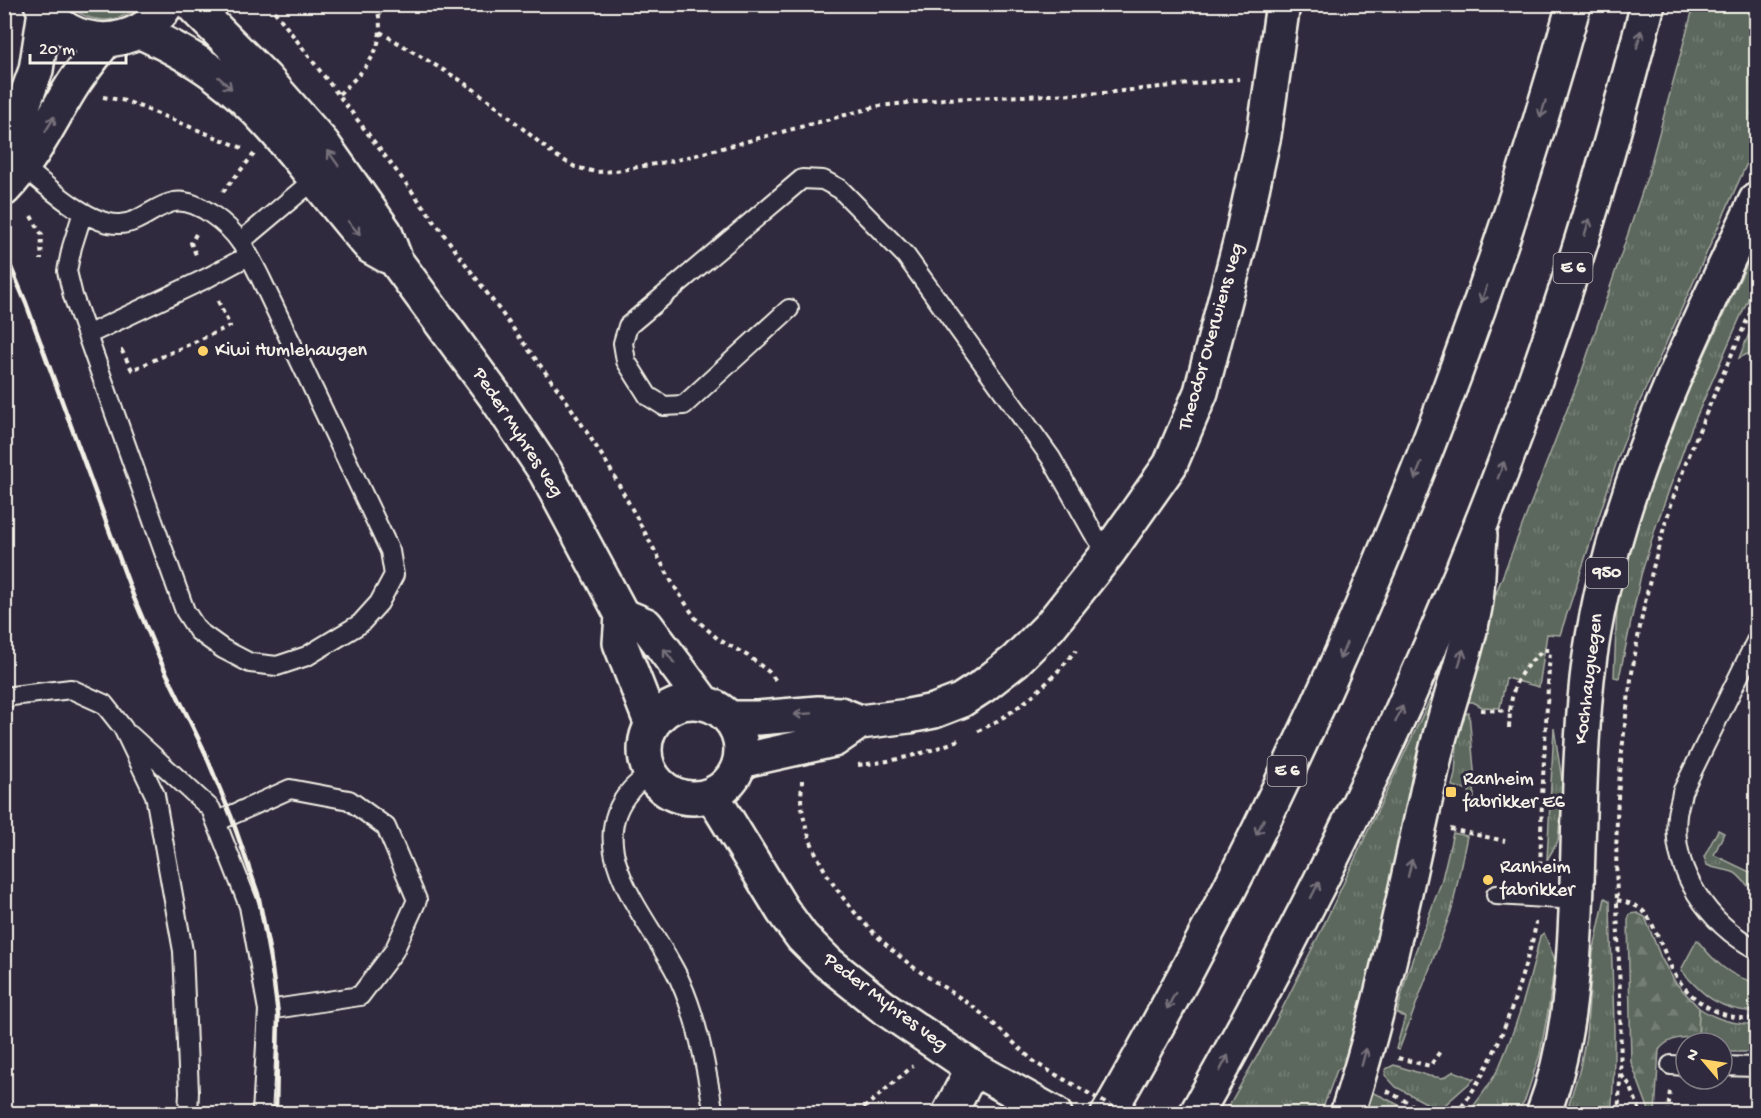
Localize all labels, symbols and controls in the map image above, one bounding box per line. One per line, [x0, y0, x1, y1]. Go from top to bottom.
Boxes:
scale bar [30, 27, 126, 65]
one-way arrow [1634, 30, 1646, 49]
text: 20 m [39, 40, 75, 61]
one-way arrow [217, 76, 232, 90]
one-way arrow [1537, 99, 1548, 118]
one-way arrow [44, 116, 56, 133]
one-way arrow [327, 151, 339, 167]
one-way arrow [1582, 218, 1593, 237]
one-way arrow [347, 220, 361, 235]
street label: Theodor Overwiens veg [1174, 241, 1250, 434]
road number: E 6 [1554, 253, 1592, 283]
one-way arrow [1477, 284, 1488, 303]
place label: Kiwi Humlehaugen [215, 340, 368, 363]
marker: Kiwi Humlehaugen [196, 344, 210, 358]
street label: Peder Myhres veg [466, 363, 567, 502]
one-way arrow [1412, 461, 1423, 480]
one-way arrow [1496, 461, 1507, 480]
road number: 950 [1586, 558, 1628, 588]
street label: Kochhaugvegen [1571, 612, 1610, 746]
one-way arrow [1337, 641, 1348, 660]
one-way arrow [663, 648, 676, 664]
one-way arrow [1456, 649, 1467, 668]
one-way arrow [1395, 705, 1406, 723]
one-way arrow [794, 708, 814, 719]
road number: E 6 [1268, 756, 1306, 786]
place label: Ranheim fabrikker E6 [1462, 769, 1566, 815]
marker: Ranheim fabrikker E6 [1444, 785, 1458, 799]
one-way arrow [1253, 818, 1265, 836]
place label: Ranheim fabrikker [1499, 857, 1576, 903]
one-way arrow [1404, 859, 1416, 878]
marker: Ranheim fabrikker [1481, 873, 1495, 887]
one-way arrow [1309, 882, 1321, 899]
street label: Peder Myhres veg [818, 948, 952, 1057]
one-way arrow [1165, 991, 1176, 1009]
north arrow [1674, 1031, 1734, 1091]
text: N [1683, 1046, 1705, 1065]
one-way arrow [1358, 1048, 1370, 1067]
one-way arrow [1219, 1054, 1230, 1072]

